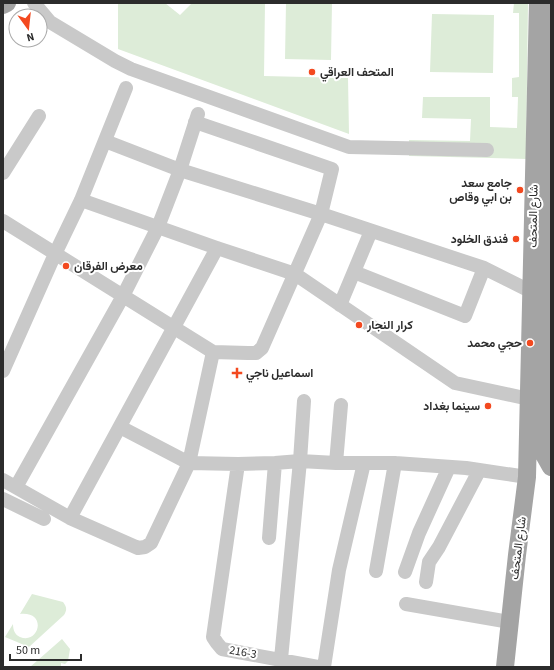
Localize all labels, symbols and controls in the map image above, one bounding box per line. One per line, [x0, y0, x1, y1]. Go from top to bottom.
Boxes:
north arrow [8, 8, 48, 48]
text: N [25, 29, 36, 45]
place label: المتحف العراقي [320, 64, 394, 82]
marker: المتحف العراقي [307, 67, 317, 77]
place label: جامع سعد بن ابي وقاص [449, 175, 512, 207]
street label: شارع المتحف [524, 184, 543, 248]
marker: جامع سعد بن ابي وقاص [515, 185, 525, 195]
place label: فندق الخلود [451, 231, 508, 248]
marker: فندق الخلود [511, 234, 521, 244]
place label: معرض الفرقان [74, 258, 143, 275]
marker: معرض الفرقان [61, 261, 71, 271]
place label: كرار النجار [366, 317, 413, 334]
marker: كرار النجار [354, 320, 364, 330]
place label: حجي محمد [467, 335, 522, 353]
marker: حجي محمد [525, 338, 535, 348]
place label: اسماعيل ناجي [246, 365, 313, 383]
marker: اسماعيل ناجي [231, 367, 243, 379]
place label: سينما بغداد [423, 398, 480, 415]
marker: سينما بغداد [483, 401, 493, 411]
street label: شارع المتحف [506, 516, 531, 581]
scale bar [10, 636, 81, 662]
text: 50 m [16, 642, 40, 659]
street label: 216-3 [228, 642, 258, 663]

